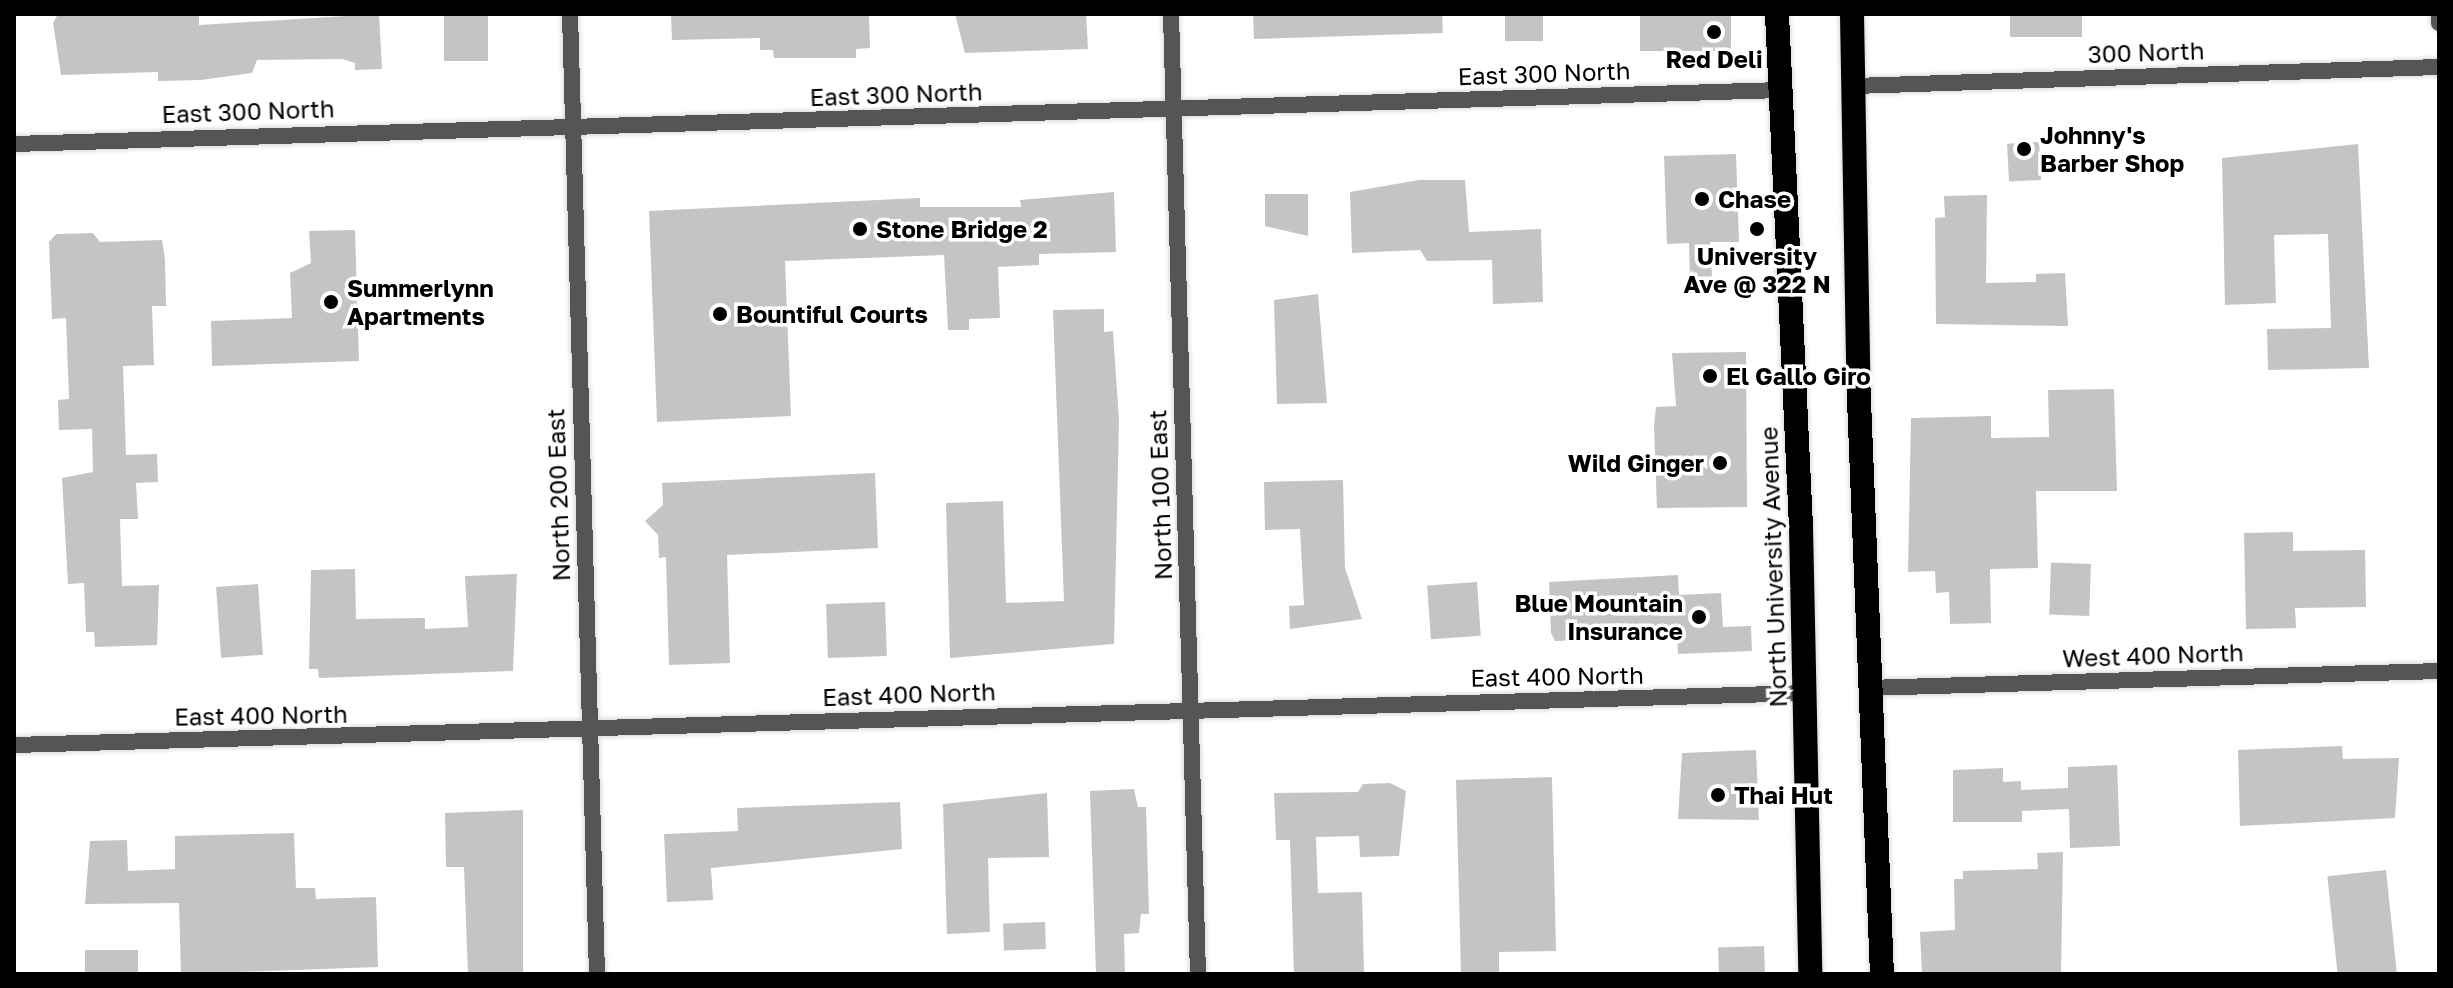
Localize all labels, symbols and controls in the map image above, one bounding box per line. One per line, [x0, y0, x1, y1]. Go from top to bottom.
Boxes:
marker: Red Deli [1705, 23, 1723, 41]
street label: 300 North [2087, 36, 2205, 68]
place label: Red Deli [1665, 45, 1763, 73]
street label: East 300 North [1457, 56, 1631, 90]
street label: East 300 North [809, 77, 983, 111]
street label: East 300 North [161, 94, 335, 128]
place label: Johnny's Barber Shop [2040, 121, 2184, 177]
marker: Johnny's Barber Shop [2015, 140, 2033, 158]
place label: Chase [1718, 185, 1791, 213]
marker: Chase [1693, 190, 1711, 208]
place label: Stone Bridge 2 [876, 215, 1048, 243]
marker: Stone Bridge 2 [851, 220, 869, 238]
marker: University Ave @ 322 N [1748, 220, 1766, 238]
place label: University Ave @ 322 N [1683, 242, 1831, 298]
place label: Summerlynn Apartments [347, 274, 494, 330]
marker: Summerlynn Apartments [322, 293, 340, 311]
place label: Bountiful Courts [736, 300, 928, 328]
marker: Bountiful Courts [711, 305, 729, 323]
place label: El Gallo Giro [1726, 362, 1871, 390]
marker: El Gallo Giro [1701, 367, 1719, 385]
street label: North 200 East [541, 408, 575, 582]
street label: North 100 East [1143, 409, 1177, 581]
street label: North University Avenue [1754, 426, 1792, 708]
place label: Wild Ginger [1568, 449, 1704, 477]
marker: Wild Ginger [1711, 454, 1729, 472]
place label: Blue Mountain Insurance [1514, 589, 1683, 645]
marker: Blue Mountain Insurance [1690, 608, 1708, 626]
street label: West 400 North [2062, 637, 2244, 673]
street label: East 400 North [1470, 660, 1644, 692]
street label: East 400 North [822, 677, 996, 711]
street label: East 400 North [174, 699, 348, 731]
place label: Thai Hut [1734, 781, 1833, 809]
marker: Thai Hut [1709, 786, 1727, 804]

